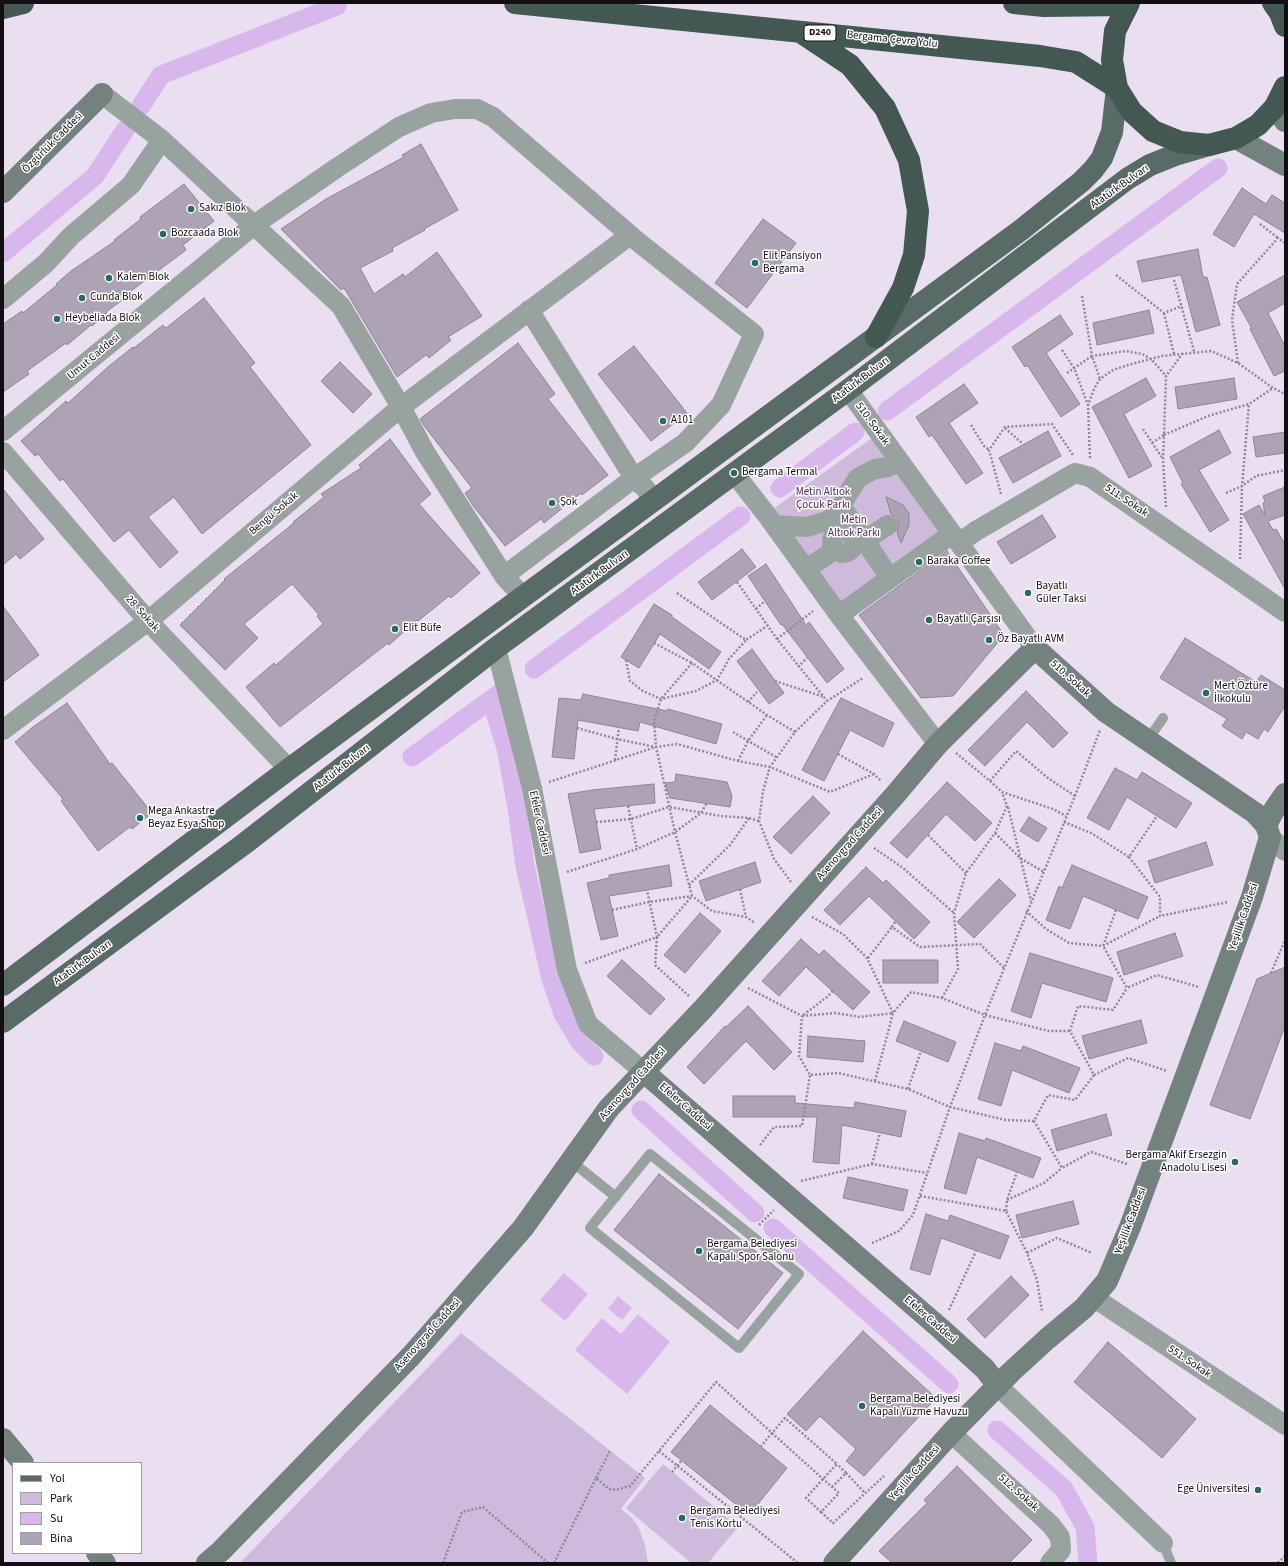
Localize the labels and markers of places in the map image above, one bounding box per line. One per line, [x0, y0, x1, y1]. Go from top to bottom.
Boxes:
place label: Sakız Blok [199, 202, 246, 216]
marker: Sakız Blok [186, 204, 196, 214]
place label: Bozcaada Blok [171, 227, 238, 241]
marker: Bozcaada Blok [158, 229, 168, 239]
place label: Elit Pansiyon Bergama [763, 250, 822, 276]
marker: Elit Pansiyon Bergama [750, 258, 760, 268]
place label: Kalem Blok [117, 271, 169, 285]
marker: Kalem Blok [104, 273, 114, 283]
place label: Cunda Blok [90, 291, 143, 305]
marker: Cunda Blok [77, 293, 87, 303]
place label: Heybeliada Blok [65, 312, 140, 326]
marker: Heybeliada Blok [52, 314, 62, 324]
place label: A101 [671, 414, 693, 428]
marker: A101 [658, 416, 668, 426]
place label: Bergama Termal [742, 466, 817, 480]
marker: Bergama Termal [729, 468, 739, 478]
place label: Şok [560, 496, 577, 510]
marker: Şok [547, 498, 557, 508]
place label: Baraka Coffee [927, 555, 991, 569]
marker: Baraka Coffee [914, 557, 924, 567]
place label: Bayatlı Güler Taksi [1036, 580, 1086, 606]
marker: Bayatlı Güler Taksi [1023, 588, 1033, 598]
place label: Bayatlı Çarşısı [937, 613, 1001, 627]
marker: Bayatlı Çarşısı [924, 615, 934, 625]
place label: Elit Büfe [403, 622, 441, 636]
marker: Elit Büfe [390, 624, 400, 634]
place label: Öz Bayatlı AVM [997, 633, 1064, 647]
marker: Öz Bayatlı AVM [984, 635, 994, 645]
place label: Mert Öztüre İlkokulu [1214, 680, 1268, 706]
marker: Mert Öztüre İlkokulu [1201, 688, 1211, 698]
place label: Mega Ankastre Beyaz Eşya Shop [148, 805, 224, 831]
marker: Mega Ankastre Beyaz Eşya Shop [135, 813, 145, 823]
place label: Bergama Akif Ersezgin Anadolu Lisesi [1126, 1149, 1227, 1175]
marker: Bergama Akif Ersezgin Anadolu Lisesi [1230, 1157, 1240, 1167]
place label: Bergama Belediyesi Kapalı Spor Salonu [707, 1238, 797, 1264]
marker: Bergama Belediyesi Kapalı Spor Salonu [694, 1246, 704, 1256]
place label: Bergama Belediyesi Kapalı Yüzme Havuzu [870, 1393, 968, 1419]
marker: Bergama Belediyesi Kapalı Yüzme Havuzu [857, 1401, 867, 1411]
place label: Ege Üniversitesi [1177, 1483, 1250, 1497]
marker: Ege Üniversitesi [1253, 1485, 1263, 1495]
place label: Bergama Belediyesi Tenis Kortu [690, 1505, 780, 1531]
marker: Bergama Belediyesi Tenis Kortu [677, 1513, 687, 1523]

